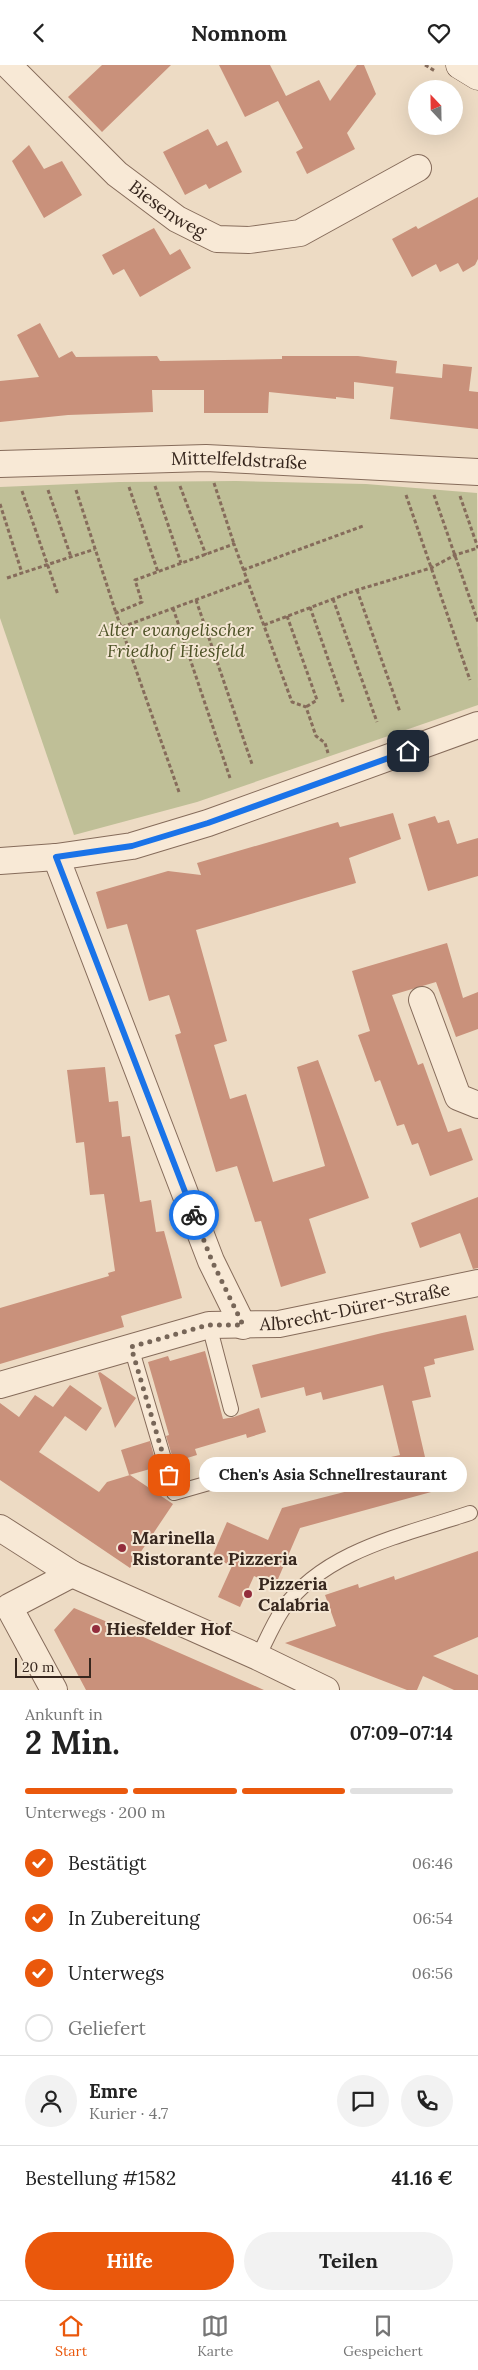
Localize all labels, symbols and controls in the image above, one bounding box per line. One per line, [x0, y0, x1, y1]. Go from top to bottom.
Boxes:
icon: back [25, 19, 53, 47]
text: Nomnom [191, 19, 287, 47]
icon: heart [425, 19, 453, 47]
north arrow [408, 80, 462, 135]
map controls [408, 80, 463, 135]
street label: Biesenweg [124, 175, 211, 243]
street label: Mittelfeldstraße [170, 446, 308, 474]
park label: Alter evangelischer Friedhof Hiesfeld [97, 618, 255, 662]
pin [387, 730, 429, 772]
icon: home [394, 737, 422, 765]
courier [169, 1190, 219, 1240]
icon: bike [180, 1201, 208, 1229]
street label: Albrecht-Dürer-Straße [259, 1277, 452, 1335]
pin [148, 1454, 190, 1496]
callout: Chen's Asia Schnellrestaurant [199, 1457, 466, 1493]
icon: bag [155, 1461, 183, 1489]
text: Chen's Asia Schnellrestaurant [219, 1464, 447, 1484]
place label: Marinella Ristorante Pizzeria [132, 1526, 298, 1570]
marker: Marinella Ristorante Pizzeria [116, 1542, 128, 1554]
place label: Pizzeria Calabria [258, 1572, 330, 1616]
marker: Pizzeria Calabria [242, 1588, 254, 1600]
place label: Hiesfelder Hof [106, 1617, 232, 1640]
marker: Hiesfelder Hof [90, 1623, 102, 1635]
scale bar [15, 1655, 91, 1678]
text: 20 m [22, 1658, 54, 1676]
text: Ankunft in [25, 1704, 103, 1724]
text: 07:09–07:14 [350, 1721, 453, 1745]
text: 2 Min. [25, 1722, 120, 1763]
text: Unterwegs · 200 m [25, 1802, 165, 1822]
icon: check [25, 1849, 53, 1877]
text: Bestätigt [68, 1851, 147, 1875]
text: 06:46 [412, 1853, 453, 1873]
icon: check [25, 1904, 53, 1932]
text: In Zubereitung [68, 1906, 200, 1930]
text: 06:54 [412, 1908, 453, 1928]
icon: check [25, 1959, 53, 1987]
text: Unterwegs [68, 1961, 164, 1985]
text: 06:56 [412, 1963, 453, 1983]
text: Geliefert [68, 2016, 146, 2040]
button: person [25, 2075, 77, 2127]
button: chat [337, 2075, 389, 2127]
button: phone [401, 2075, 453, 2127]
text: Emre [89, 2079, 137, 2103]
text: Kurier · 4.7 [89, 2103, 168, 2123]
text: Bestellung #1582 [25, 2166, 176, 2190]
text: 41.16 € [391, 2166, 453, 2190]
button: Hilfe [25, 2232, 234, 2290]
button: Teilen [244, 2232, 453, 2290]
tab: Start [55, 2312, 87, 2360]
tab: Karte [197, 2312, 233, 2360]
tab: Gespeichert [343, 2312, 423, 2360]

